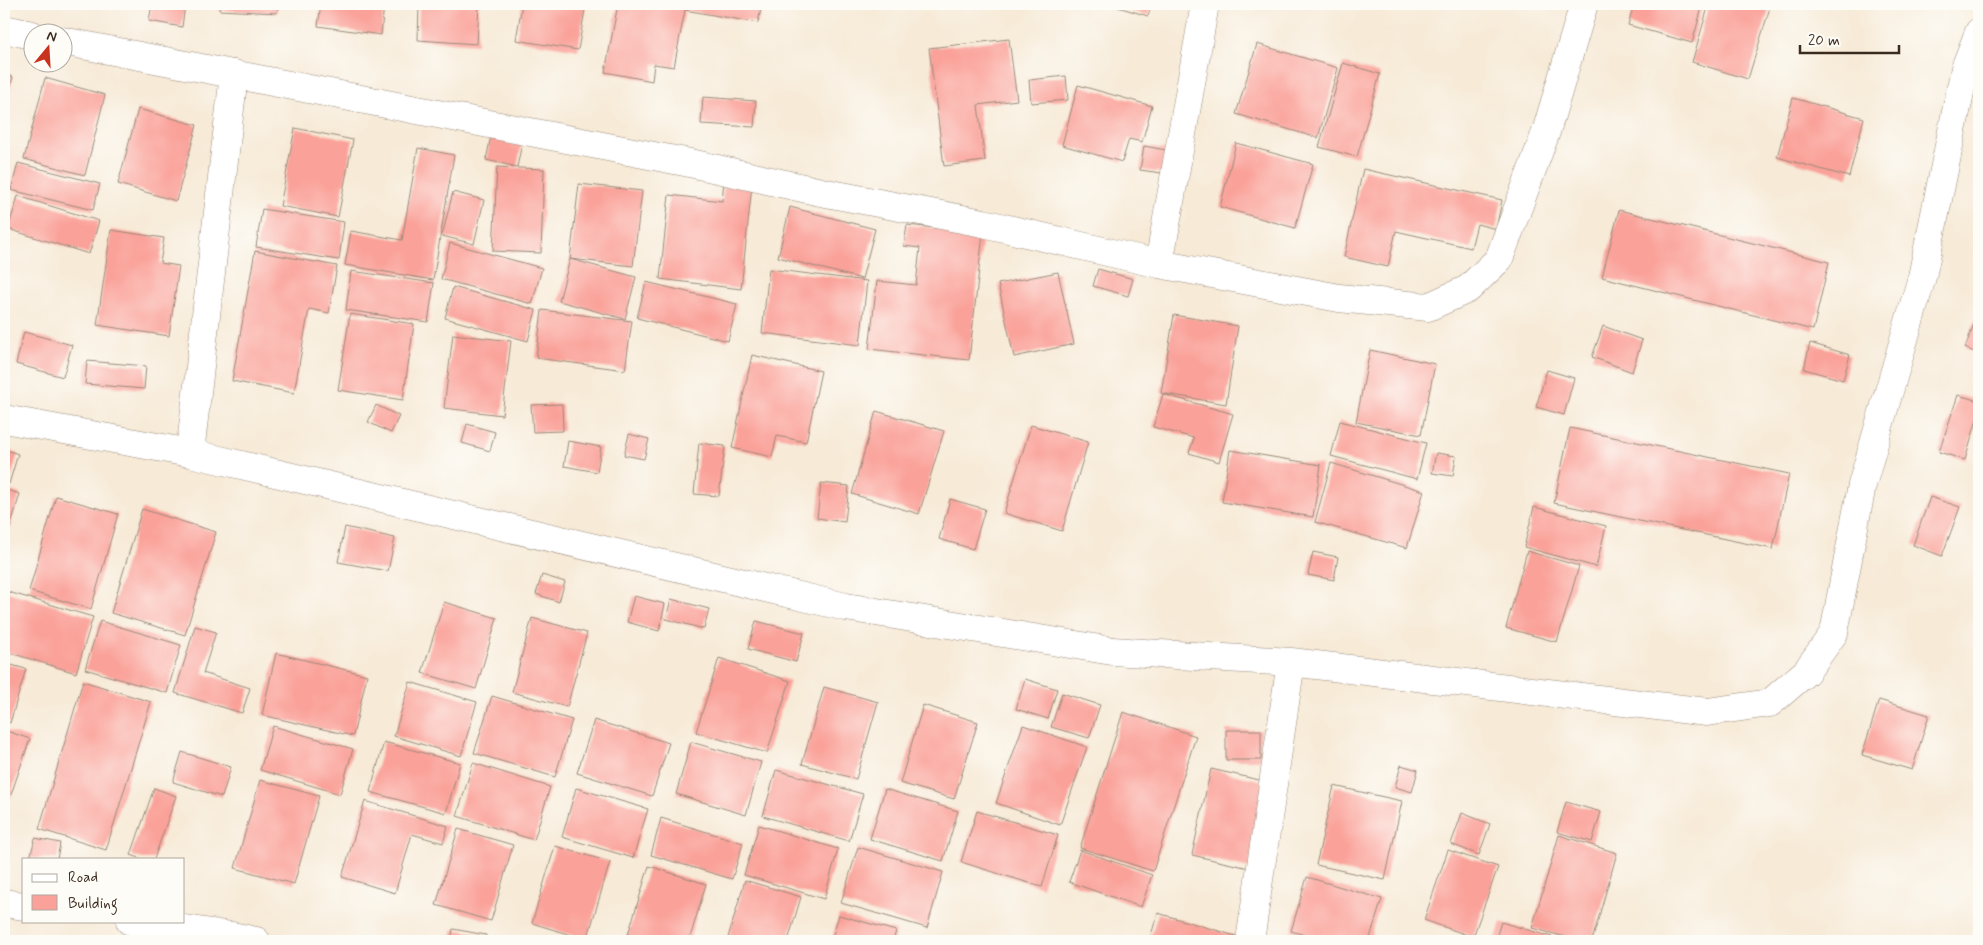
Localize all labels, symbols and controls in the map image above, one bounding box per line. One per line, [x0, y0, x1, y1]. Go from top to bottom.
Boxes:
north arrow [22, 22, 72, 72]
scale bar [1800, 22, 1899, 54]
text: N [44, 27, 59, 47]
text: 20 m [1808, 31, 1840, 51]
legend [22, 858, 185, 922]
text: Road [68, 868, 98, 888]
text: Building [68, 894, 118, 915]

